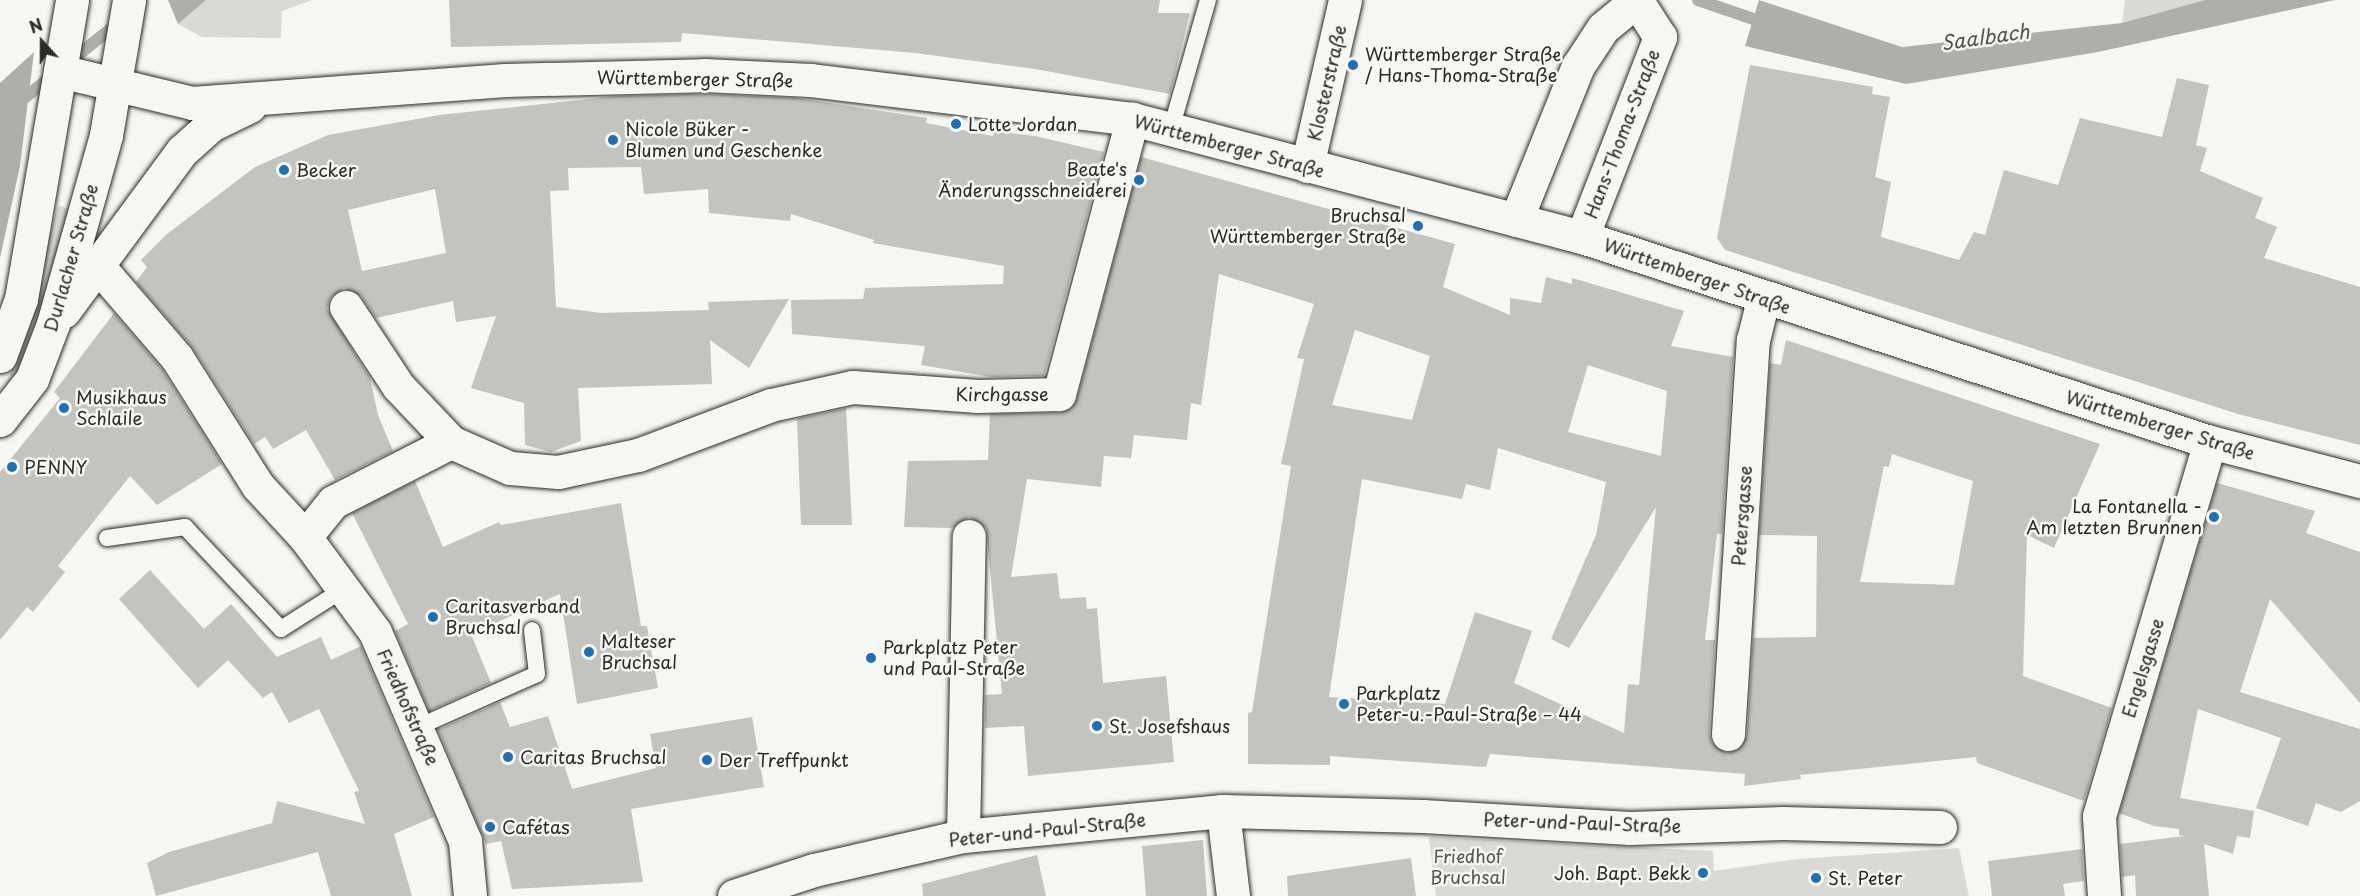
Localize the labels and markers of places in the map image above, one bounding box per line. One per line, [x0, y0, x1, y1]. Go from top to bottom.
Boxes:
place label: Württemberger Straße / Hans-Thoma-Straße [1365, 44, 1562, 86]
marker: Württemberger Straße / Hans-Thoma-Straße [1346, 58, 1360, 72]
place label: Lotte Jordan [968, 113, 1078, 135]
marker: Lotte Jordan [949, 117, 963, 131]
place label: Nicole Büker - Blumen und Geschenke [625, 119, 825, 162]
marker: Nicole Büker - Blumen und Geschenke [606, 133, 620, 147]
place label: Becker [296, 159, 356, 181]
place label: Beate's Änderungsschneiderei [938, 159, 1127, 201]
marker: Becker [277, 163, 291, 177]
marker: Beate's Änderungsschneiderei [1132, 173, 1146, 187]
place label: Bruchsal Württemberger Straße [1209, 205, 1406, 248]
marker: Bruchsal Württemberger Straße [1411, 219, 1425, 233]
place label: Musikhaus Schlaile [76, 387, 167, 430]
marker: Musikhaus Schlaile [57, 401, 71, 415]
place label: PENNY [24, 456, 87, 478]
marker: PENNY [5, 460, 19, 474]
place label: La Fontanella - Am letzten Brunnen [2027, 496, 2202, 538]
marker: La Fontanella - Am letzten Brunnen [2207, 510, 2221, 524]
place label: Caritasverband Bruchsal [445, 596, 580, 638]
marker: Caritasverband Bruchsal [426, 610, 440, 624]
place label: Malteser Bruchsal [601, 631, 677, 674]
place label: Parkplatz Peter und Paul-Straße [883, 637, 1025, 680]
marker: Malteser Bruchsal [582, 645, 596, 659]
marker: Parkplatz Peter und Paul-Straße [864, 651, 878, 665]
place label: Parkplatz Peter-u.-Paul-Straße – 44 [1356, 683, 1583, 726]
marker: Parkplatz Peter-u.-Paul-Straße – 44 [1337, 697, 1351, 711]
place label: St. Josefshaus [1109, 715, 1231, 737]
marker: St. Josefshaus [1090, 719, 1104, 733]
place label: Caritas Bruchsal [520, 746, 667, 768]
place label: Der Treffpunkt [719, 749, 849, 771]
marker: Caritas Bruchsal [501, 750, 515, 764]
marker: Der Treffpunkt [700, 753, 714, 767]
place label: Cafétas [502, 816, 569, 838]
marker: Cafétas [483, 820, 497, 834]
place label: Joh. Bapt. Bekk [1552, 862, 1691, 884]
marker: Joh. Bapt. Bekk [1696, 866, 1710, 880]
place label: St. Peter [1828, 867, 1902, 889]
marker: St. Peter [1809, 871, 1823, 885]

